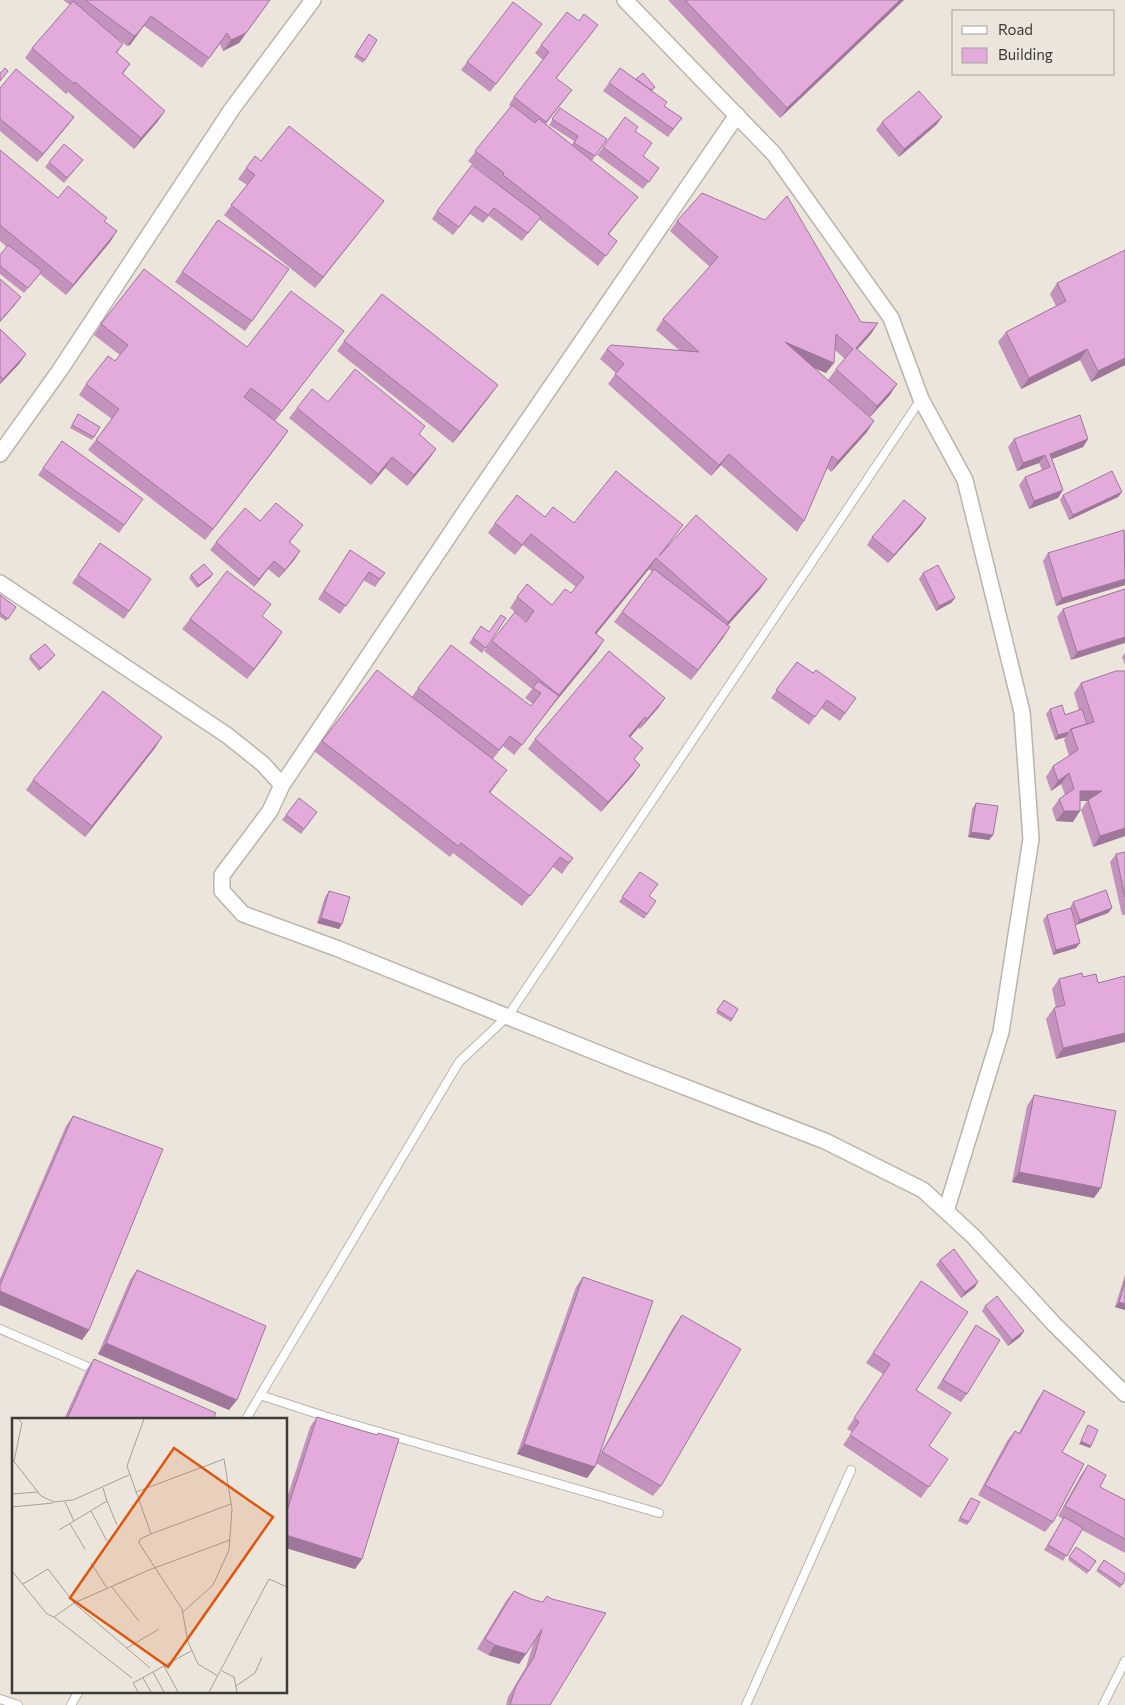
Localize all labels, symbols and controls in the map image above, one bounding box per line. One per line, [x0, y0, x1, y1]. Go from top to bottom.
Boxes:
legend [952, 10, 1115, 75]
text: Road [998, 20, 1033, 38]
text: Building [998, 45, 1053, 63]
inset map [12, 1418, 288, 1692]

